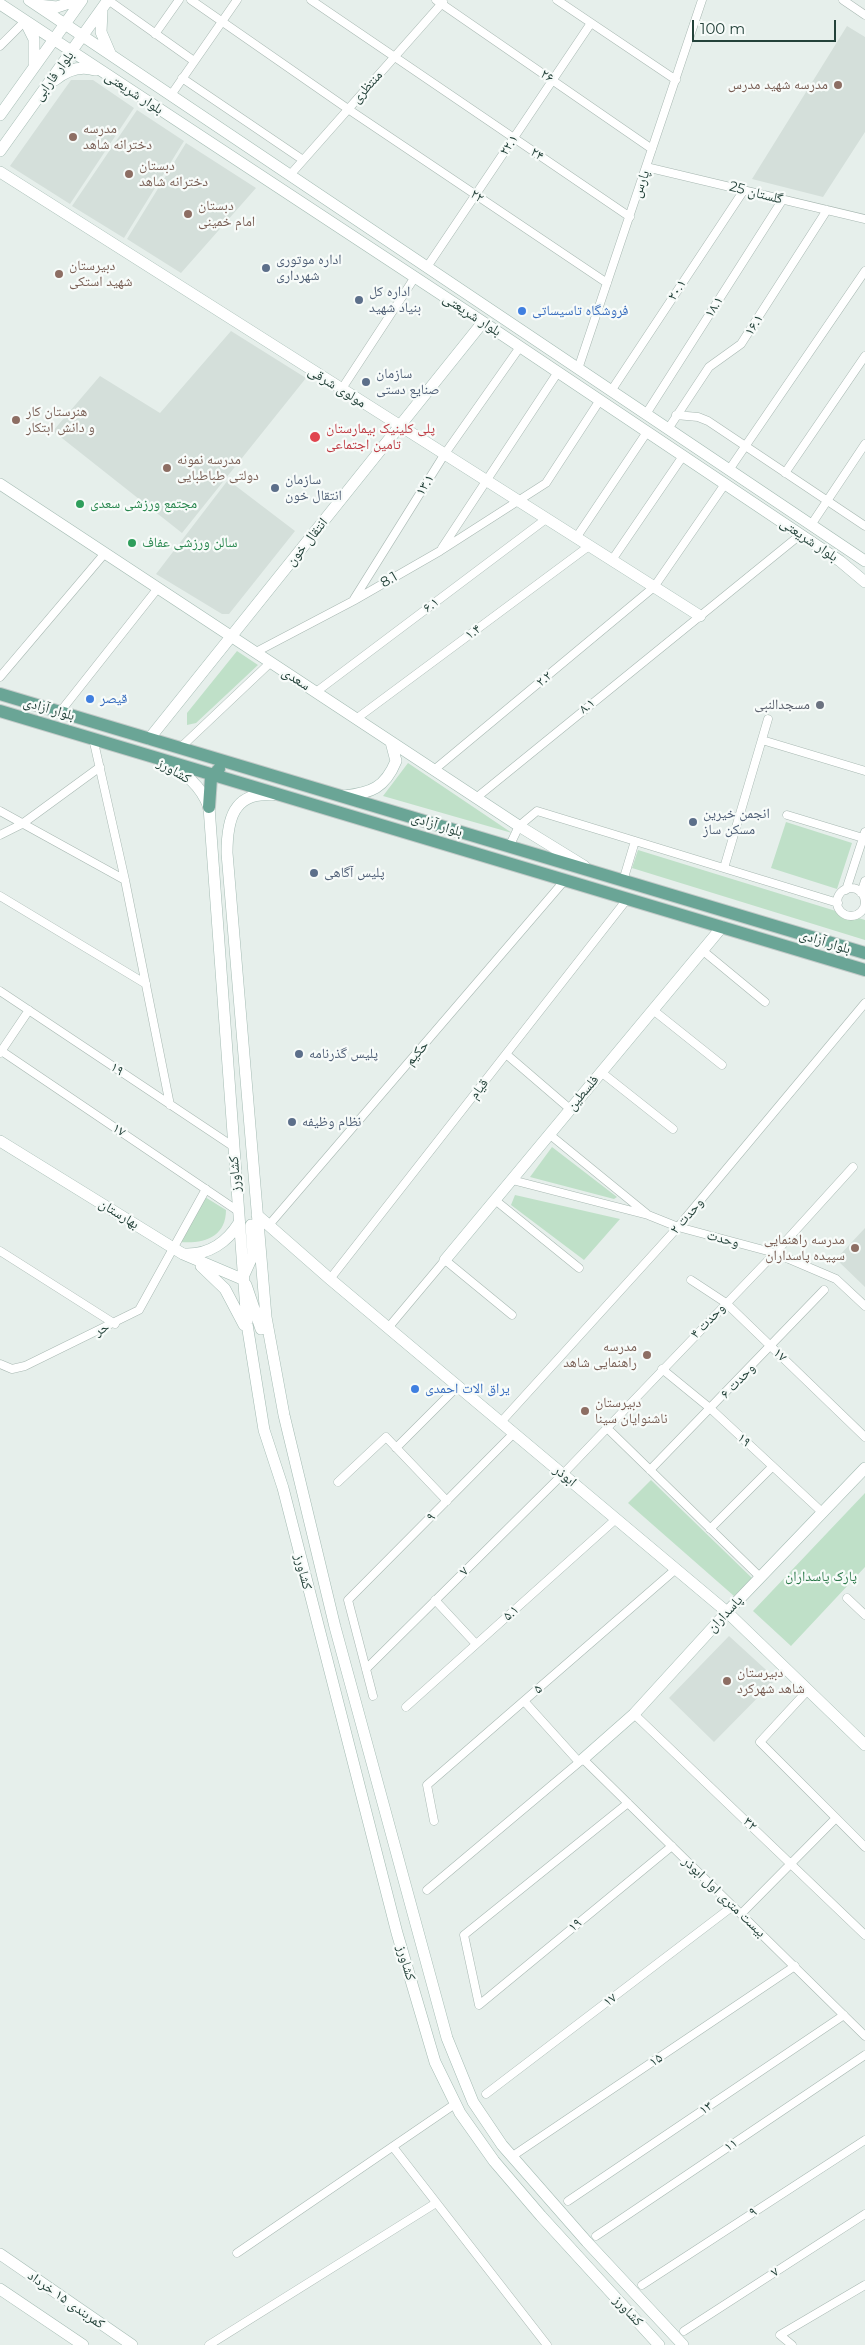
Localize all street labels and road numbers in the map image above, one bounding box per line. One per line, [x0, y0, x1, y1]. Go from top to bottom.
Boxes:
street label: بلوار فارابی [30, 48, 78, 104]
street label: ۲۶ [537, 66, 557, 86]
street label: منتظری [348, 67, 386, 107]
street label: بلوار شریعتی [102, 68, 166, 118]
street label: ۲۲.۱ [496, 131, 522, 159]
street label: ۲۴ [527, 144, 547, 164]
street label: پارس [629, 168, 653, 200]
street label: گلستان 25 [727, 178, 785, 208]
street label: ۲۲ [467, 186, 487, 206]
street label: ۲۰.۱ [664, 276, 690, 304]
street label: بلوار شریعتی [440, 290, 504, 340]
street label: ۱۸.۱ [701, 293, 727, 321]
street label: ۱۶.۱ [741, 311, 767, 339]
street label: مولوی شرقی [305, 363, 369, 411]
street label: ۱۳.۱ [412, 471, 438, 499]
street label: بلوار شریعتی [777, 514, 841, 566]
street label: انتقال خون [283, 515, 331, 569]
street label: 8.1 [377, 568, 401, 592]
street label: ۶.۱ [420, 594, 442, 616]
street label: ۱.۴ [462, 621, 484, 643]
street label: سعدی [279, 664, 313, 694]
street label: ۲.۲ [533, 668, 555, 690]
street label: بلوار آزادی [21, 694, 77, 724]
street label: ۸.۱ [576, 695, 598, 717]
street label: کشاورز [154, 755, 194, 787]
street label: بلوار آزادی [409, 809, 465, 841]
street label: بلوار آزادی [797, 926, 853, 958]
street label: حکیم [402, 1037, 432, 1069]
street label: ۱۹ [107, 1059, 127, 1079]
street label: فلسطین [564, 1072, 602, 1114]
street label: قیام [466, 1075, 492, 1103]
street label: ۱۷ [109, 1120, 129, 1140]
street label: کشاورز [225, 1155, 245, 1193]
street label: وحدت ۲ [667, 1194, 707, 1238]
street label: بهارستان [96, 1195, 142, 1233]
street label: وحدت [705, 1227, 741, 1251]
street label: وحدت ۴ [687, 1300, 729, 1342]
street label: حر [92, 1318, 112, 1340]
street label: ۱۷ [770, 1345, 790, 1365]
street label: وحدت ۶ [717, 1360, 759, 1402]
street label: ۱۹ [734, 1430, 754, 1450]
street label: ابوذر [550, 1462, 580, 1490]
street label: ۹ [423, 1509, 439, 1525]
street label: کشاورز [290, 1553, 316, 1591]
street label: ۷ [456, 1563, 472, 1579]
street label: پاسداران [704, 1592, 746, 1636]
street label: ۵.۱ [500, 1602, 522, 1624]
street label: ۵ [530, 1681, 546, 1697]
street label: ۳۲ [740, 1814, 760, 1834]
street label: بیست متری اول ابوذر [679, 1853, 769, 1941]
street label: ۱۹ [565, 1915, 585, 1935]
street label: کشاورز [393, 1943, 419, 1983]
street label: ۱۷ [600, 1990, 620, 2010]
street label: ۱۵ [646, 2050, 666, 2070]
street label: ۱۳ [696, 2098, 716, 2118]
street label: ۱۱ [721, 2135, 741, 2155]
street label: ۹ [746, 2203, 760, 2221]
street label: ۷ [768, 2263, 782, 2281]
street label: کمربندی ۱۵ خرداد [24, 2267, 108, 2333]
street label: کشاورز [610, 2292, 646, 2330]

